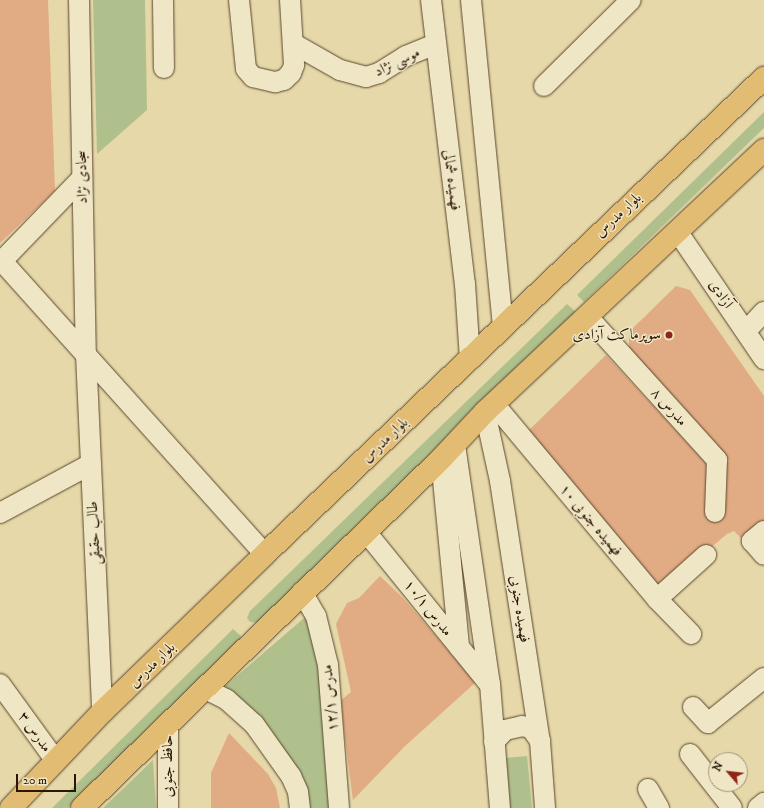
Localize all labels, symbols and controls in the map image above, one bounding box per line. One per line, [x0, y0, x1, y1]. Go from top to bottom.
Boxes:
street label: موسی نژاد [371, 43, 423, 81]
street label: فهمیده شمالی [439, 148, 465, 212]
street label: سجادی نژاد [73, 150, 91, 204]
street label: بلوار مدرس [591, 189, 645, 241]
street label: آزادی [705, 276, 737, 312]
place label: سوپرماکت آزادی [573, 326, 661, 344]
marker: سوپرماکت آزادی [664, 330, 674, 340]
street label: مدرس ۸ [647, 384, 691, 430]
street label: بلوار مدرس [358, 413, 412, 467]
street label: فهمیده جنوبی ۱۰ [556, 480, 626, 560]
street label: طالب حقیقی [83, 501, 105, 565]
street label: فهمیده جنوبی [506, 574, 534, 644]
street label: مدرس ۱۰/۱ [400, 576, 456, 640]
street label: بلوار مدرس [125, 638, 179, 692]
street label: مدرس ۱۲/۱ [318, 664, 342, 732]
street label: مدرس ۳ [14, 708, 56, 756]
street label: حافظ جنوبی [159, 735, 177, 797]
north arrow [708, 752, 748, 792]
text: N [710, 760, 727, 774]
scale bar [18, 766, 78, 792]
text: 20 m [23, 773, 47, 788]

